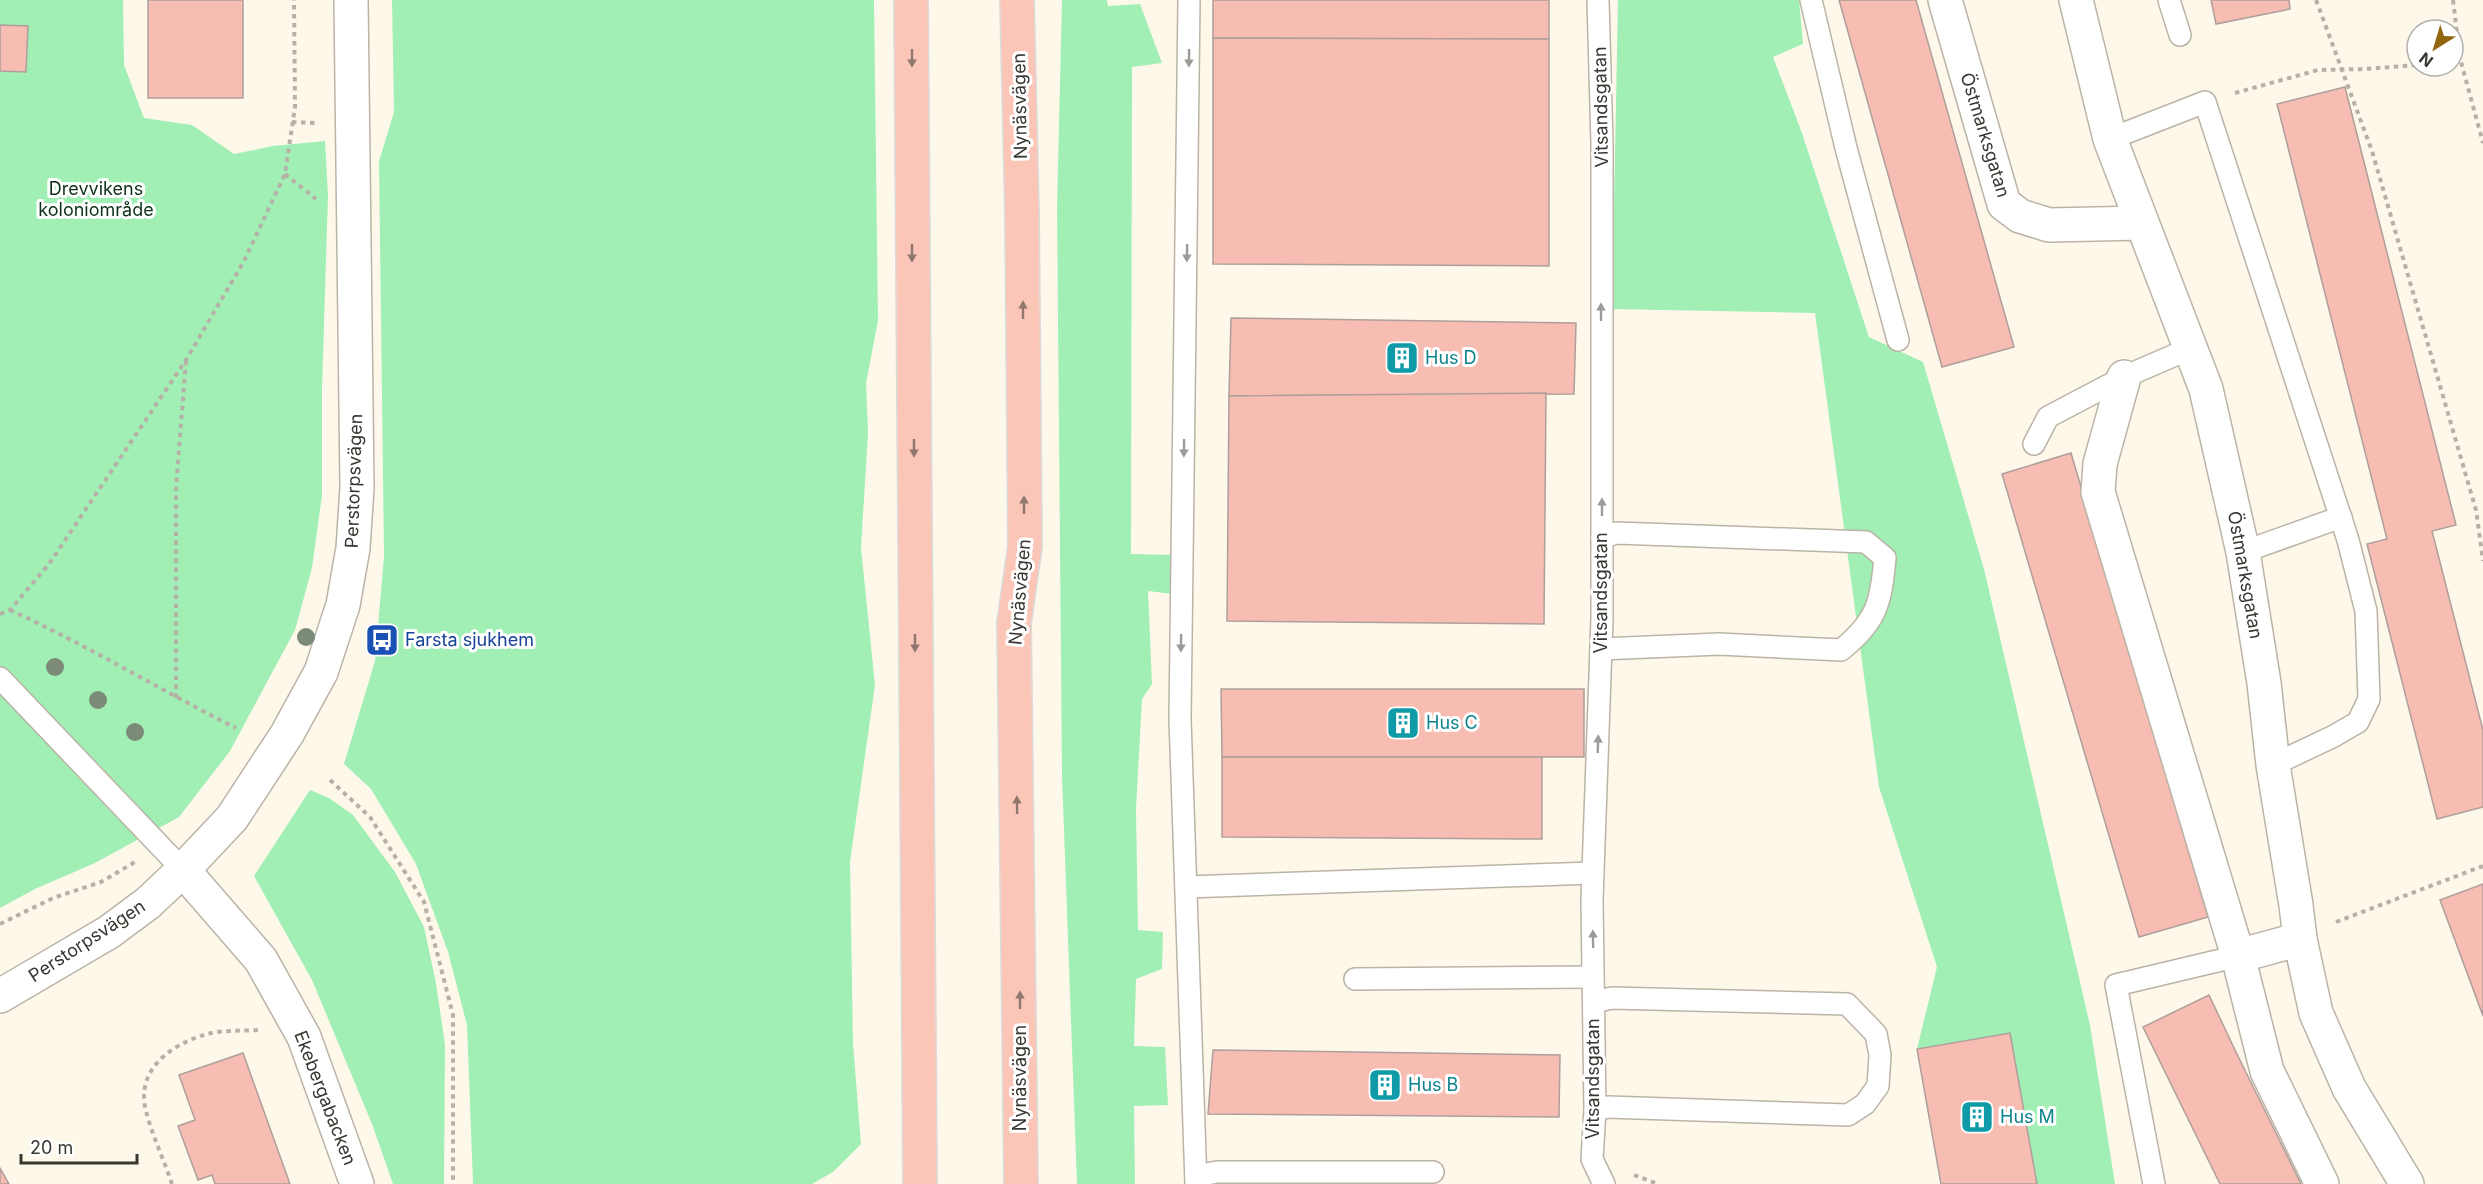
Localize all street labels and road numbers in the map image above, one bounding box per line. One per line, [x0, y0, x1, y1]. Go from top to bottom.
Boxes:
street label: Vitsandsgatan [1589, 46, 1612, 168]
street label: Nynäsvägen [1008, 53, 1031, 159]
street label: Östmarksgatan [1957, 70, 2015, 200]
street label: Perstorpsvägen [341, 413, 366, 549]
street label: Östmarksgatan [2224, 509, 2268, 640]
street label: Vitsandsgatan [1590, 532, 1611, 654]
street label: Nynäsvägen [1004, 538, 1035, 646]
street label: Perstorpsvägen [25, 895, 149, 986]
street label: Vitsandsgatan [1582, 1018, 1603, 1140]
street label: Nynäsvägen [1009, 1025, 1030, 1131]
street label: Ekebergabacken [290, 1028, 361, 1168]

